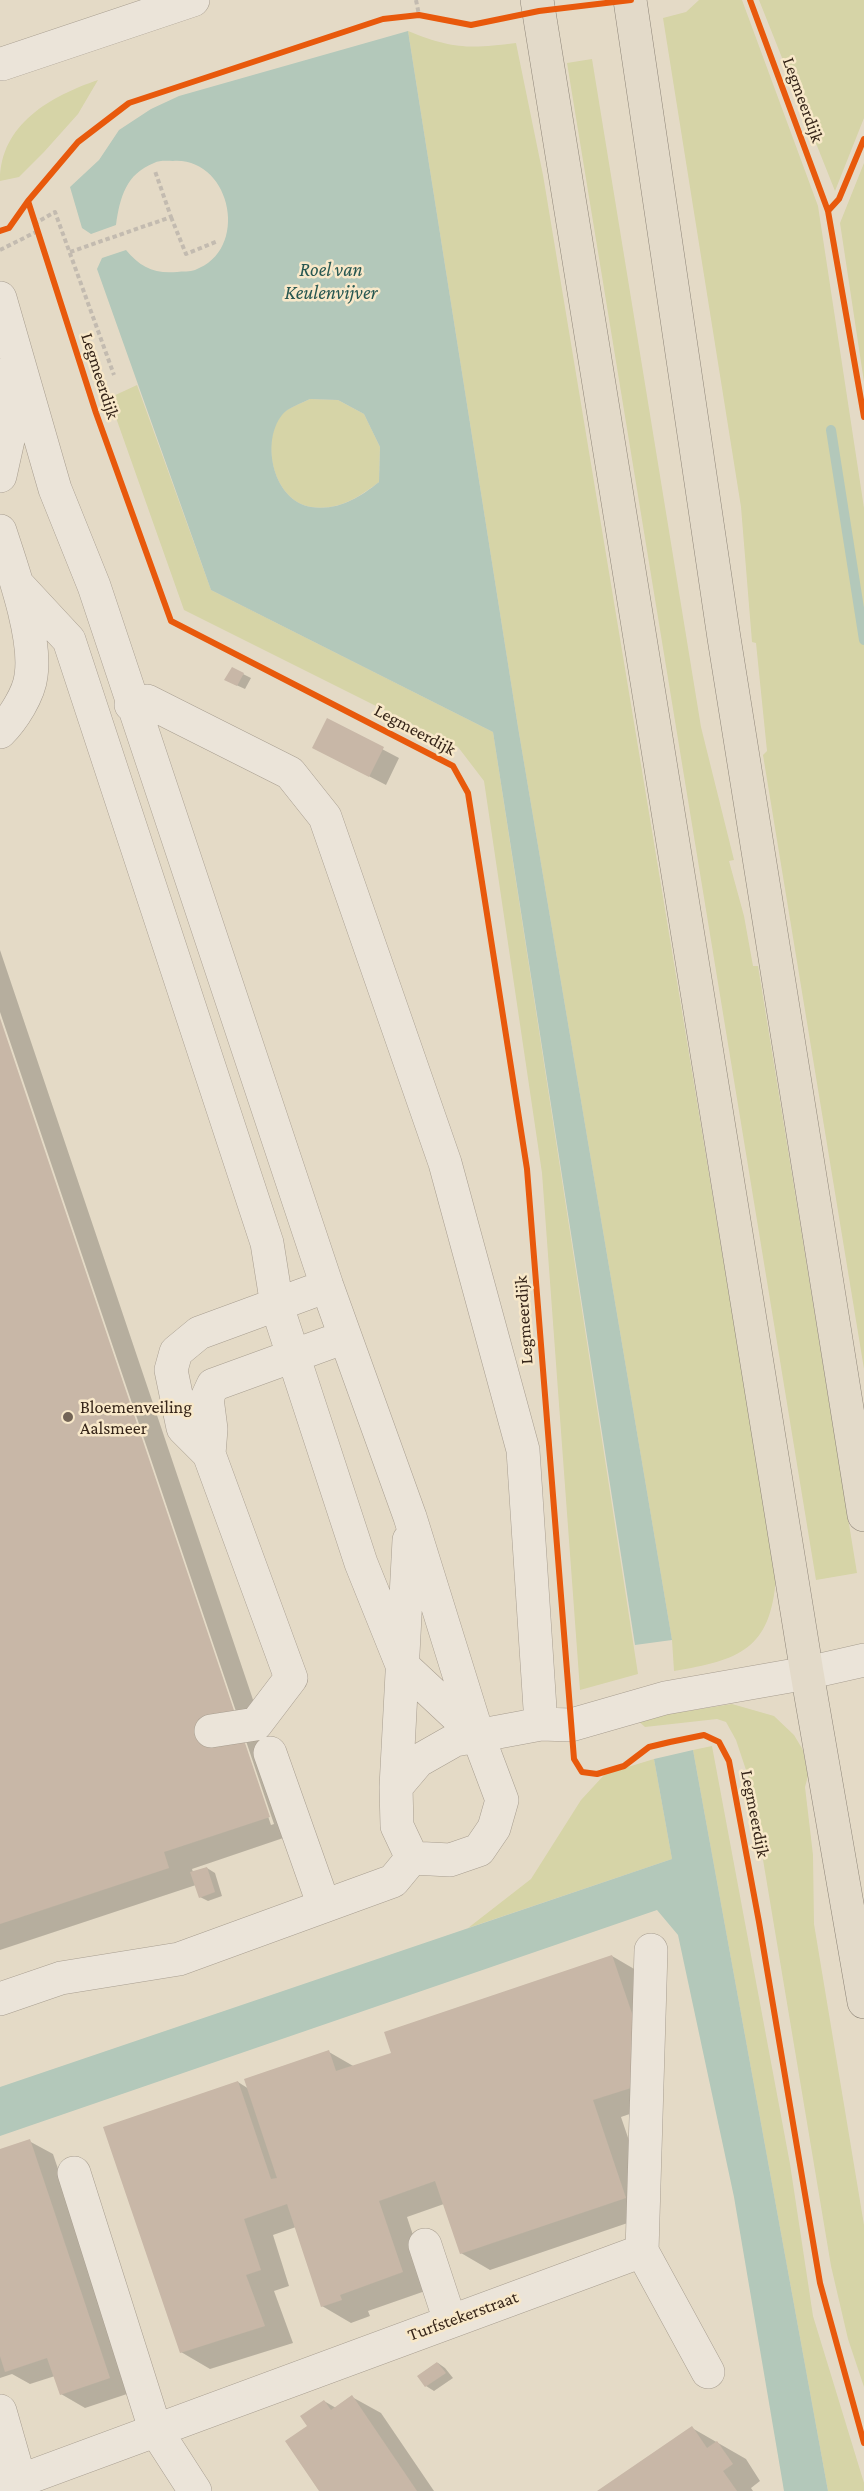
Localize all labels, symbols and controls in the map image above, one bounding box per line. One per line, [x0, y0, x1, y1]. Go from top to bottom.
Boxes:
street label: Legmeerdijk [778, 54, 828, 146]
water label: Roel van Keulenvijver [285, 258, 377, 305]
street label: Legmeerdijk [76, 330, 124, 422]
street label: Legmeerdijk [371, 700, 459, 760]
street label: Legmeerdijk [510, 1275, 538, 1365]
place label: Bloemenveiling Aalsmeer [80, 1396, 192, 1438]
marker: Bloemenveiling Aalsmeer [61, 1410, 75, 1424]
street label: Legmeerdijk [736, 1768, 774, 1860]
street label: Turfstekerstraat [405, 2286, 521, 2346]

